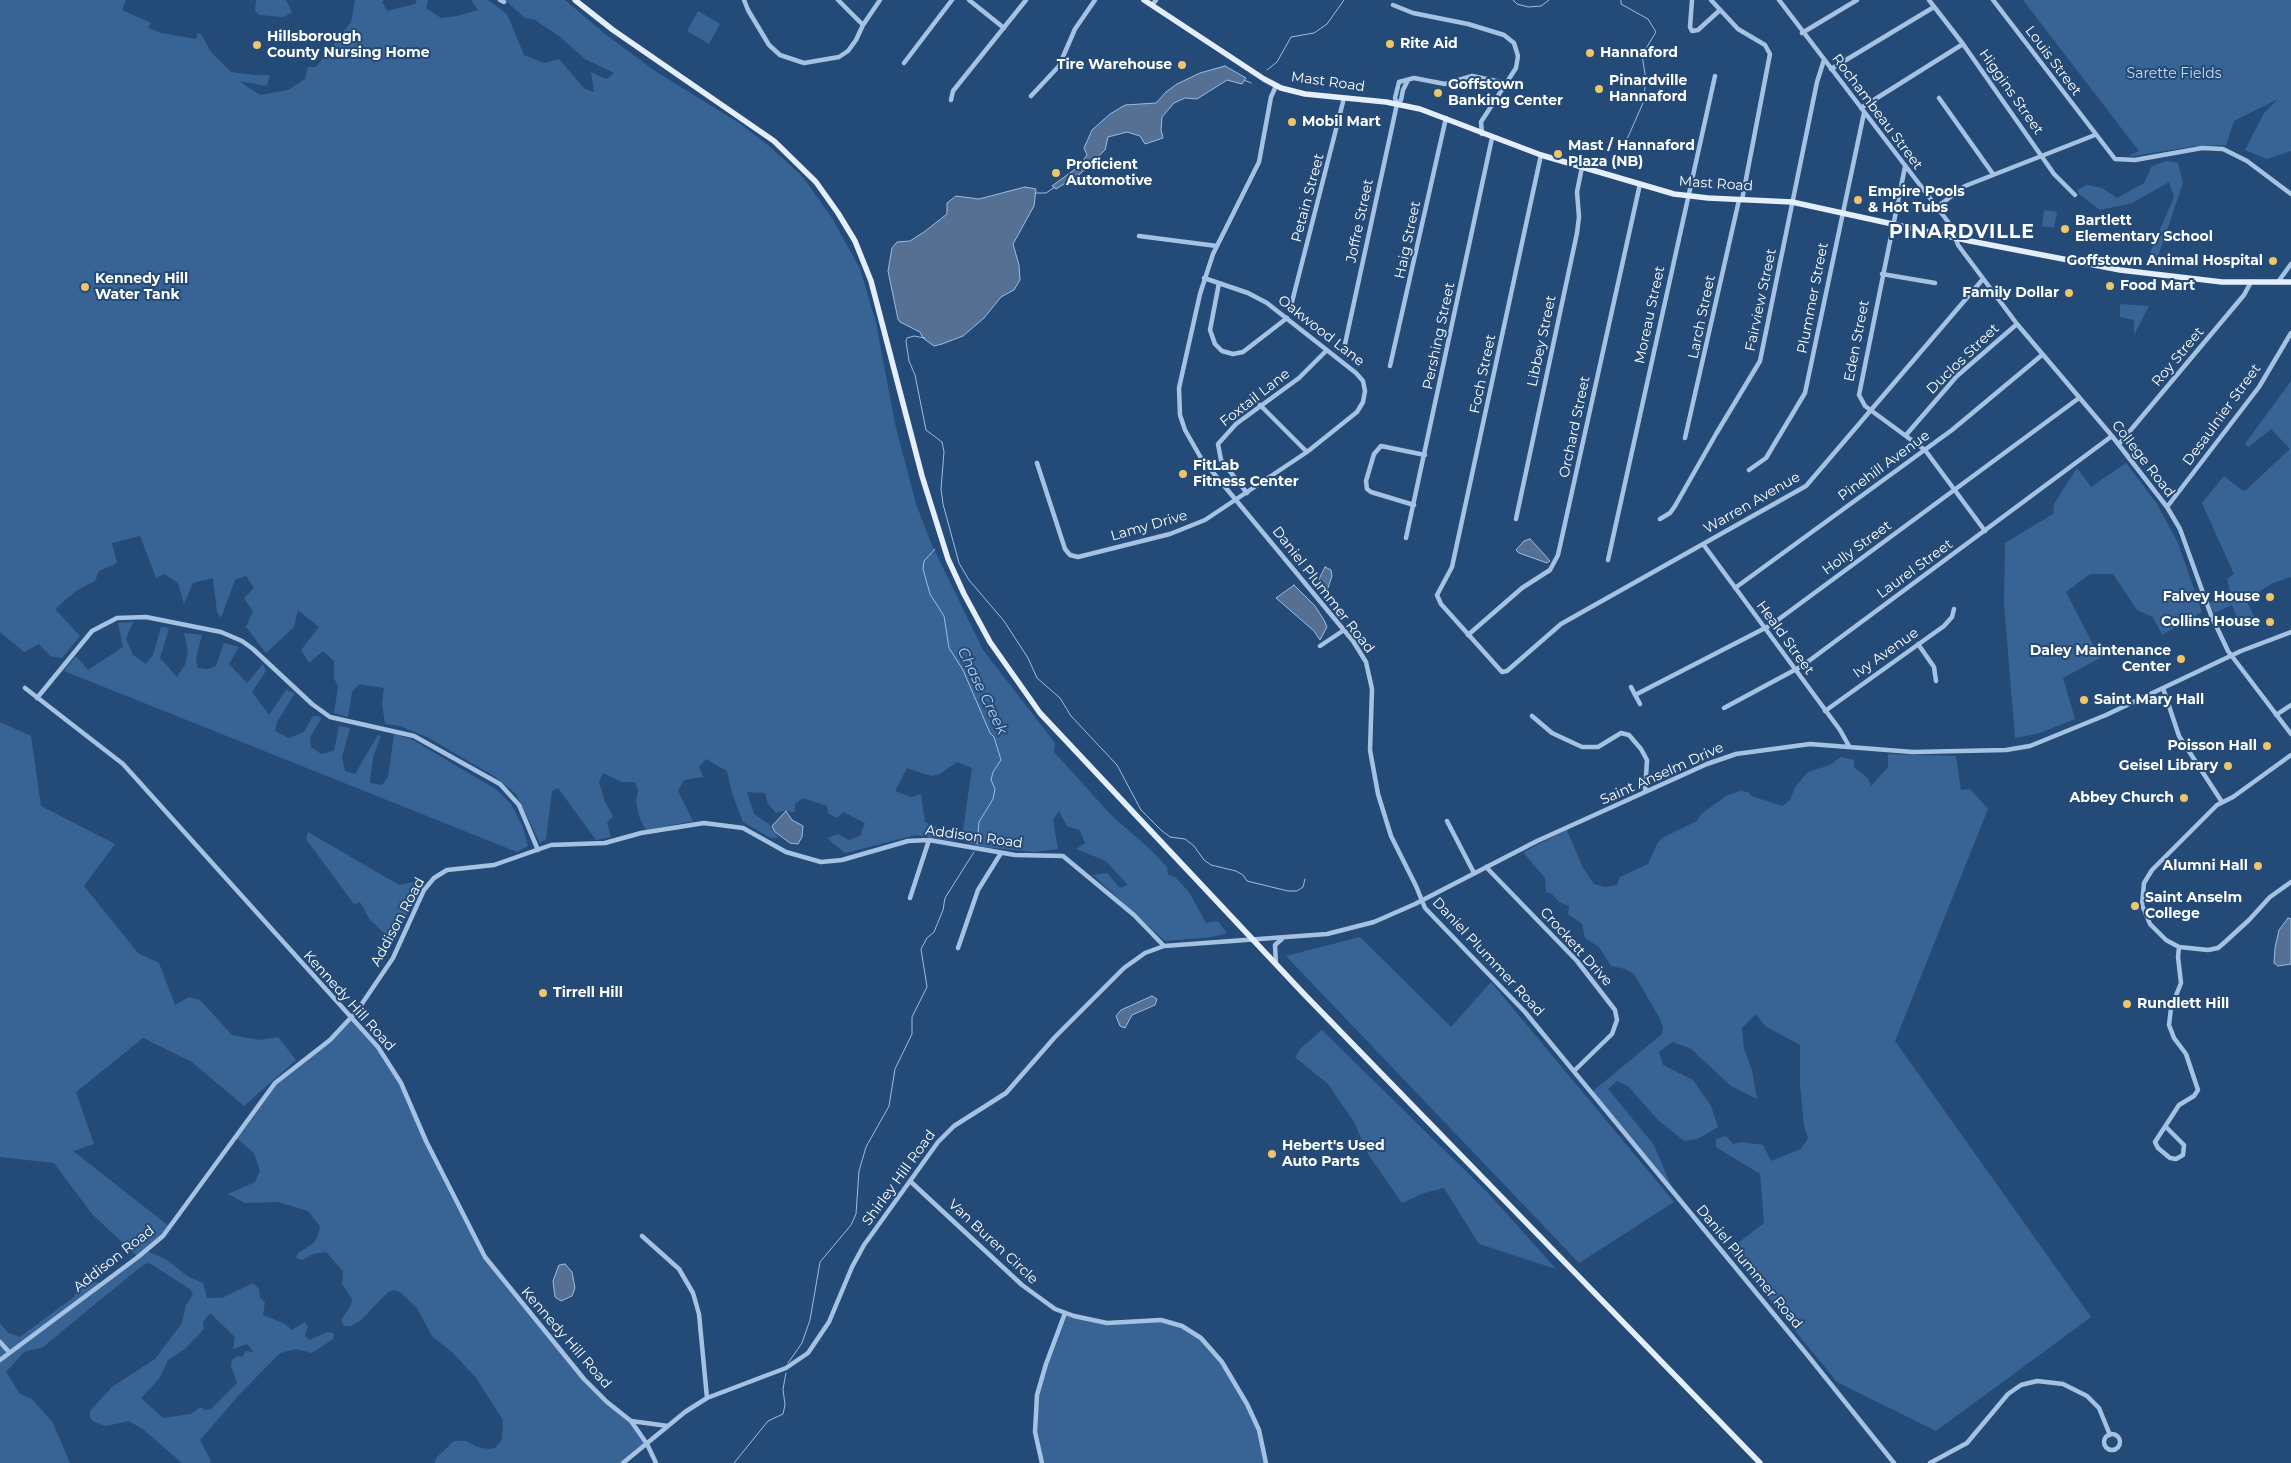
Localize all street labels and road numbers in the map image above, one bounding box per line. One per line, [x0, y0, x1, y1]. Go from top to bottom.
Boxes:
street label: Louis Street [2021, 23, 2085, 99]
street label: Higgins Street [1975, 46, 2047, 138]
street label: Rochambeau Street [1828, 51, 1926, 173]
street label: Mast Road [1290, 69, 1366, 95]
street label: Petain Street [1288, 152, 1328, 244]
street label: Mast Road [1678, 173, 1754, 195]
street label: Joffre Street [1343, 178, 1377, 264]
street label: Haig Street [1392, 200, 1424, 280]
street label: Plummer Street [1794, 241, 1832, 355]
street label: Fairview Street [1742, 247, 1780, 353]
street label: Moreau Street [1631, 265, 1669, 365]
street label: Larch Street [1685, 274, 1719, 360]
street label: Pershing Street [1419, 281, 1459, 391]
street label: Oakwood Lane [1274, 292, 1368, 370]
street label: Libbey Street [1524, 294, 1560, 388]
street label: Eden Street [1841, 299, 1873, 383]
street label: Duclos Street [1923, 320, 2003, 398]
street label: Roy Street [2148, 324, 2208, 390]
street label: Foch Street [1466, 333, 1500, 415]
street label: Desaulnier Street [2179, 361, 2265, 469]
street label: Foxtail Lane [1217, 366, 1293, 430]
street label: Orchard Street [1556, 375, 1594, 479]
street label: College Road [2108, 417, 2178, 501]
street label: Pinehill Avenue [1835, 427, 1933, 505]
street label: Warren Avenue [1701, 469, 1803, 537]
street label: Lamy Drive [1109, 507, 1189, 545]
street label: Holly Street [1819, 517, 1895, 579]
street label: Daniel Plummer Road [1268, 523, 1378, 657]
street label: Laurel Street [1874, 536, 1956, 602]
street label: Heald Street [1753, 598, 1817, 678]
street label: Ivy Avenue [1850, 624, 1922, 682]
street label: Saint Anselm Drive [1598, 739, 1726, 809]
street label: Addison Road [924, 822, 1024, 852]
street label: Addison Road [368, 875, 428, 969]
street label: Daniel Plummer Road [1429, 894, 1547, 1020]
street label: Crockett Drive [1536, 904, 1616, 990]
street label: Kennedy Hill Road [300, 947, 398, 1055]
street label: Shirley Hill Road [859, 1127, 939, 1229]
street label: Van Buren Circle [945, 1196, 1041, 1288]
street label: Daniel Plummer Road [1692, 1202, 1806, 1332]
street label: Addison Road [70, 1222, 158, 1296]
street label: Kennedy Hill Road [517, 1284, 615, 1392]

